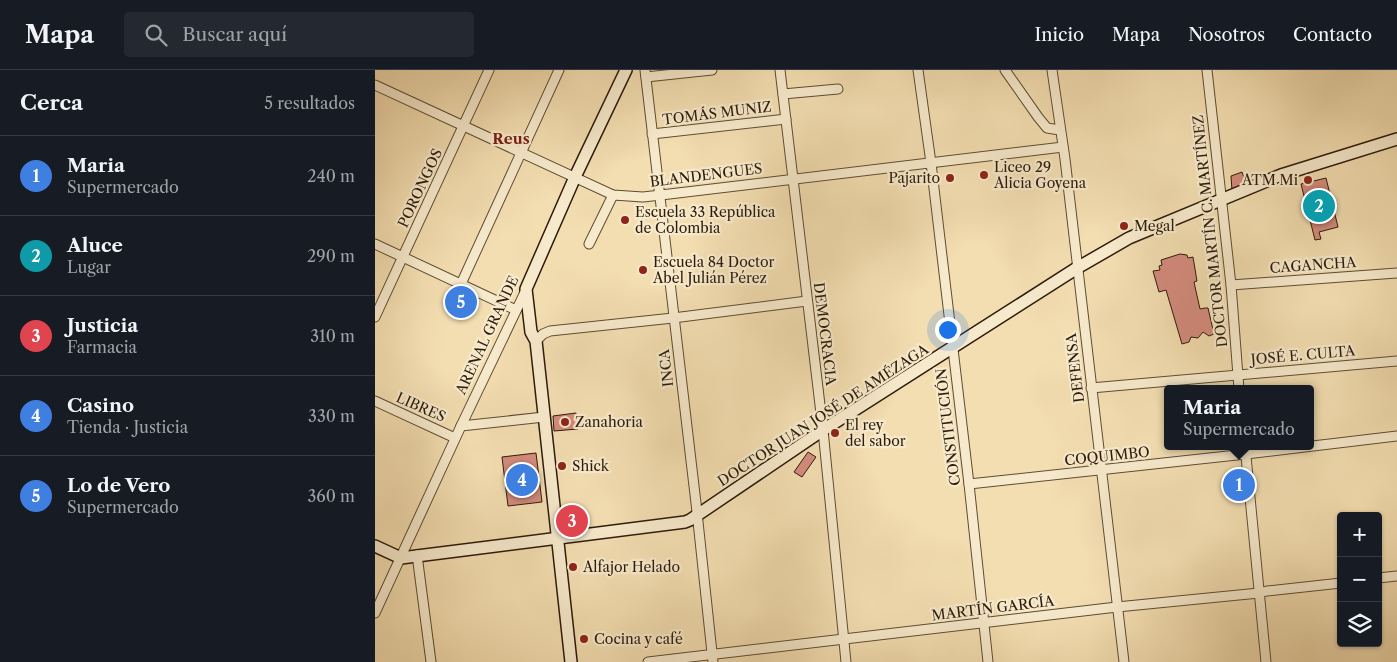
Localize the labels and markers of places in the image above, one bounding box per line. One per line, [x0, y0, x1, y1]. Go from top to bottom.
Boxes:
place label: Liceo 29 Alicia Goyena [993, 158, 1087, 192]
place label: Pajarito [889, 169, 940, 187]
marker: Liceo 29 Alicia Goyena [978, 169, 990, 181]
place label: ATM Mi [1241, 171, 1298, 189]
marker: Pajarito [944, 172, 956, 184]
marker: ATM Mi [1302, 174, 1314, 186]
pin: 2 [1303, 187, 1335, 225]
place label: Escuela 33 República de Colombia [635, 203, 776, 237]
marker: Escuela 33 República de Colombia [619, 214, 631, 226]
place label: Megal [1134, 217, 1175, 235]
marker: Megal [1118, 220, 1130, 232]
place label: Escuela 84 Doctor Abel Julián Pérez [652, 253, 775, 287]
marker: Escuela 84 Doctor Abel Julián Pérez [637, 264, 649, 276]
pin: 5 [445, 283, 477, 321]
place label: Zanahoria [575, 413, 644, 431]
marker: Zanahoria [559, 416, 571, 428]
place label: El rey del sabor [845, 416, 906, 450]
marker: El rey del sabor [829, 427, 841, 439]
place label: Shick [572, 457, 610, 475]
marker: Shick [556, 460, 568, 472]
pin: 4 [506, 461, 538, 499]
pin: 1 [1223, 466, 1255, 504]
pin: 3 [556, 502, 588, 540]
place label: Alfajor Helado [582, 558, 680, 576]
marker: Alfajor Helado [567, 561, 579, 573]
place label: Cocina y café [594, 630, 683, 648]
marker: Cocina y café [578, 633, 590, 645]

